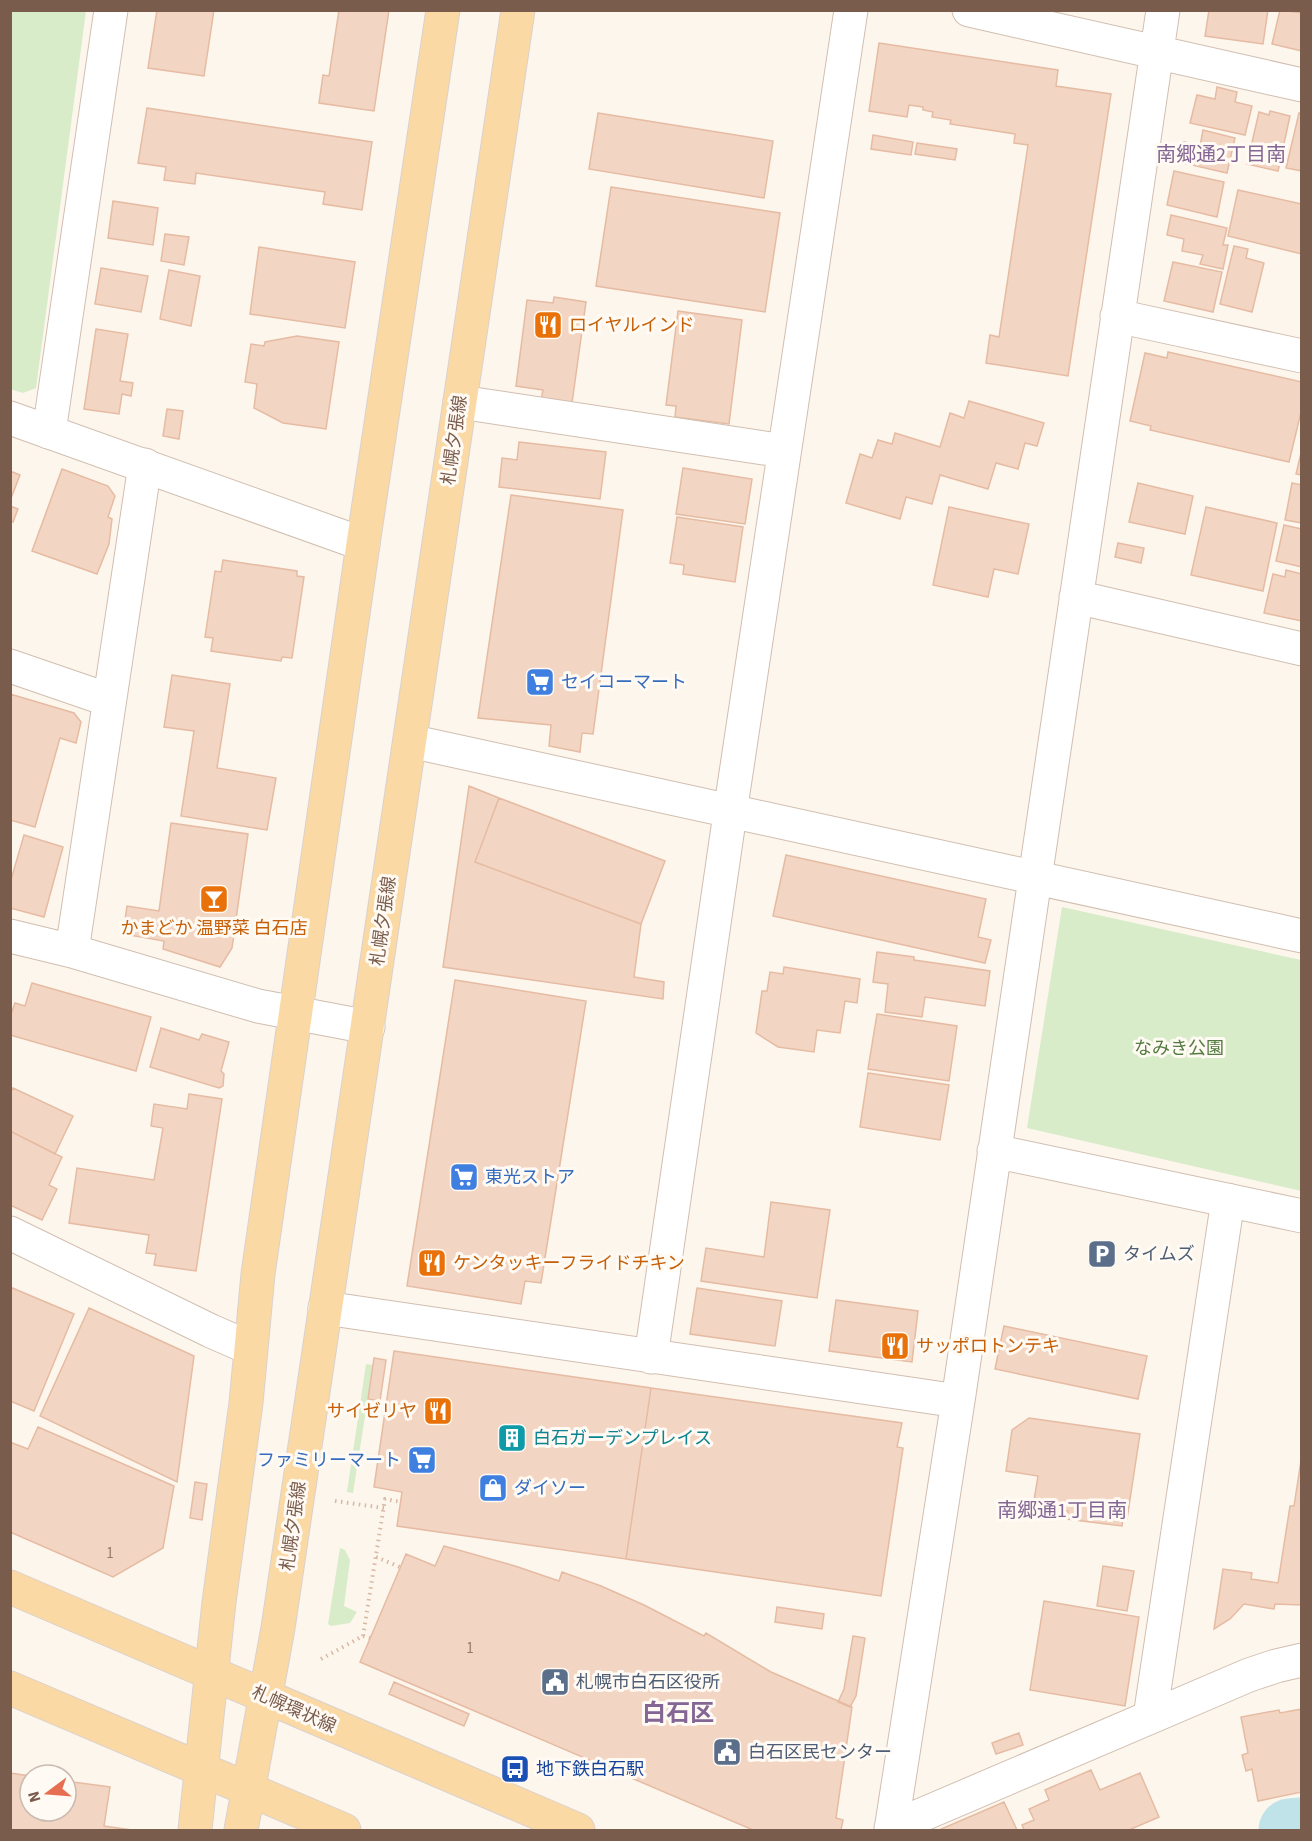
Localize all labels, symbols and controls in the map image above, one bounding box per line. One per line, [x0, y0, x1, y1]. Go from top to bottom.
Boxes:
district label: 南郷通2丁目南 [1156, 141, 1286, 169]
restaurant icon: ロイヤルインド [532, 309, 564, 341]
place label: ロイヤルインド [569, 313, 694, 338]
street label: 札幌夕張線 [436, 394, 473, 486]
supermarket icon: セイコーマート [524, 666, 556, 698]
place label: セイコーマート [561, 670, 687, 695]
street label: 札幌夕張線 [365, 875, 402, 967]
bar icon: かまどか 温野菜 白石店 [198, 883, 230, 915]
place label: かまどか 温野菜 白石店 [120, 916, 308, 941]
park label: なみき公園 [1134, 1036, 1224, 1061]
supermarket icon: 東光ストア [448, 1161, 480, 1193]
place label: 東光ストア [485, 1165, 575, 1190]
parking icon: タイムズ [1086, 1238, 1118, 1270]
place label: タイムズ [1123, 1242, 1195, 1267]
restaurant icon: ケンタッキーフライドチキン [416, 1247, 448, 1279]
place label: ケンタッキーフライドチキン [453, 1251, 685, 1276]
restaurant icon: サッポロトンテキ [879, 1330, 911, 1362]
place label: サッポロトンテキ [916, 1334, 1060, 1359]
restaurant icon: サイゼリヤ [422, 1395, 454, 1427]
place label: サイゼリヤ [327, 1399, 417, 1424]
building icon: 白石ガーデンプレイス [496, 1422, 528, 1454]
place label: 白石ガーデンプレイス [533, 1426, 712, 1451]
supermarket icon: ファミリーマート [406, 1444, 438, 1476]
place label: ファミリーマート [257, 1448, 401, 1473]
shop icon: ダイソー [477, 1472, 509, 1504]
place label: ダイソー [514, 1476, 586, 1501]
street label: 札幌夕張線 [275, 1480, 312, 1572]
district label: 南郷通1丁目南 [997, 1497, 1127, 1525]
house number: 1 [106, 1543, 114, 1564]
house number: 1 [466, 1638, 474, 1659]
public building icon: 札幌市白石区役所 [539, 1666, 571, 1698]
place label: 札幌市白石区役所 [576, 1670, 720, 1695]
street label: 札幌環状線 [248, 1680, 340, 1739]
district label: 白石区 [642, 1696, 714, 1731]
public building icon: 白石区民センター [711, 1736, 743, 1768]
place label: 白石区民センター [748, 1740, 892, 1765]
bus stop icon: 地下鉄白石駅 [499, 1753, 531, 1785]
place label: 地下鉄白石駅 [536, 1757, 644, 1782]
north arrow [18, 1763, 78, 1823]
text: N [23, 1789, 47, 1805]

